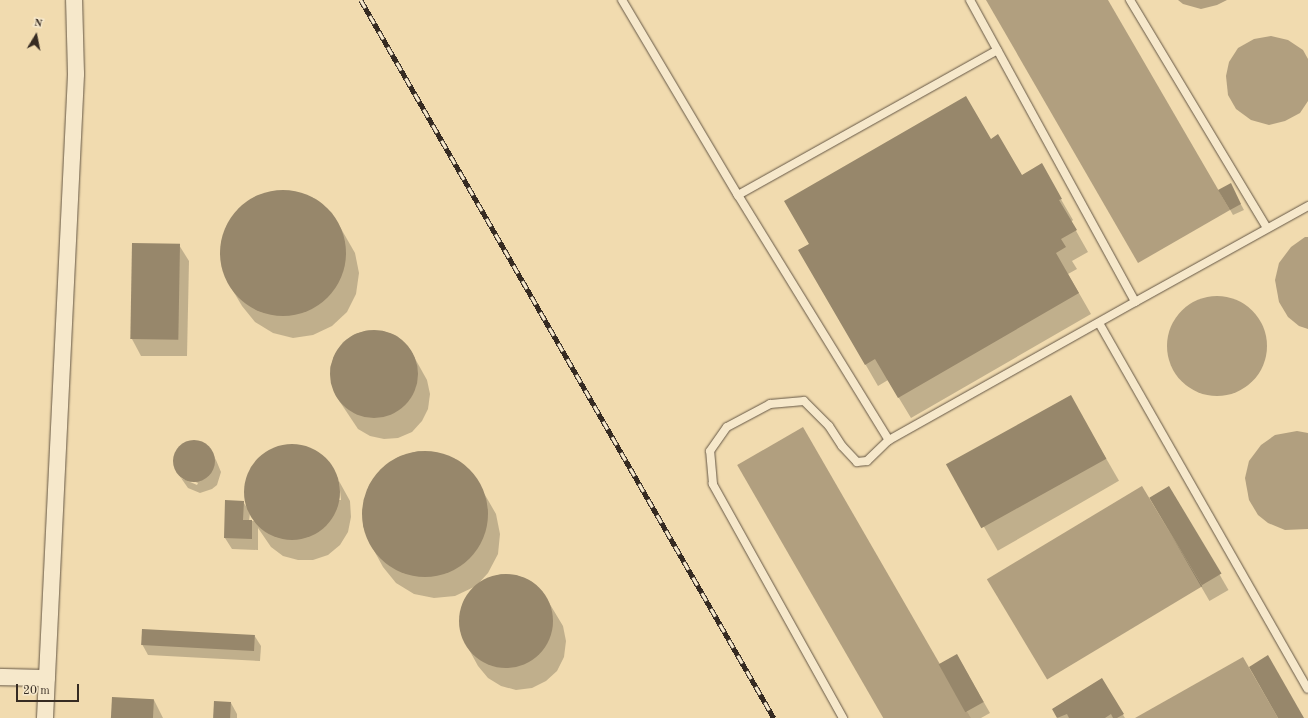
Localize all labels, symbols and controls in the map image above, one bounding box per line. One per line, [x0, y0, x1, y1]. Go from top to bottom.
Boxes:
north arrow [16, 16, 56, 56]
text: N [33, 18, 43, 30]
scale bar [18, 676, 81, 702]
text: 20 m [23, 685, 50, 697]

